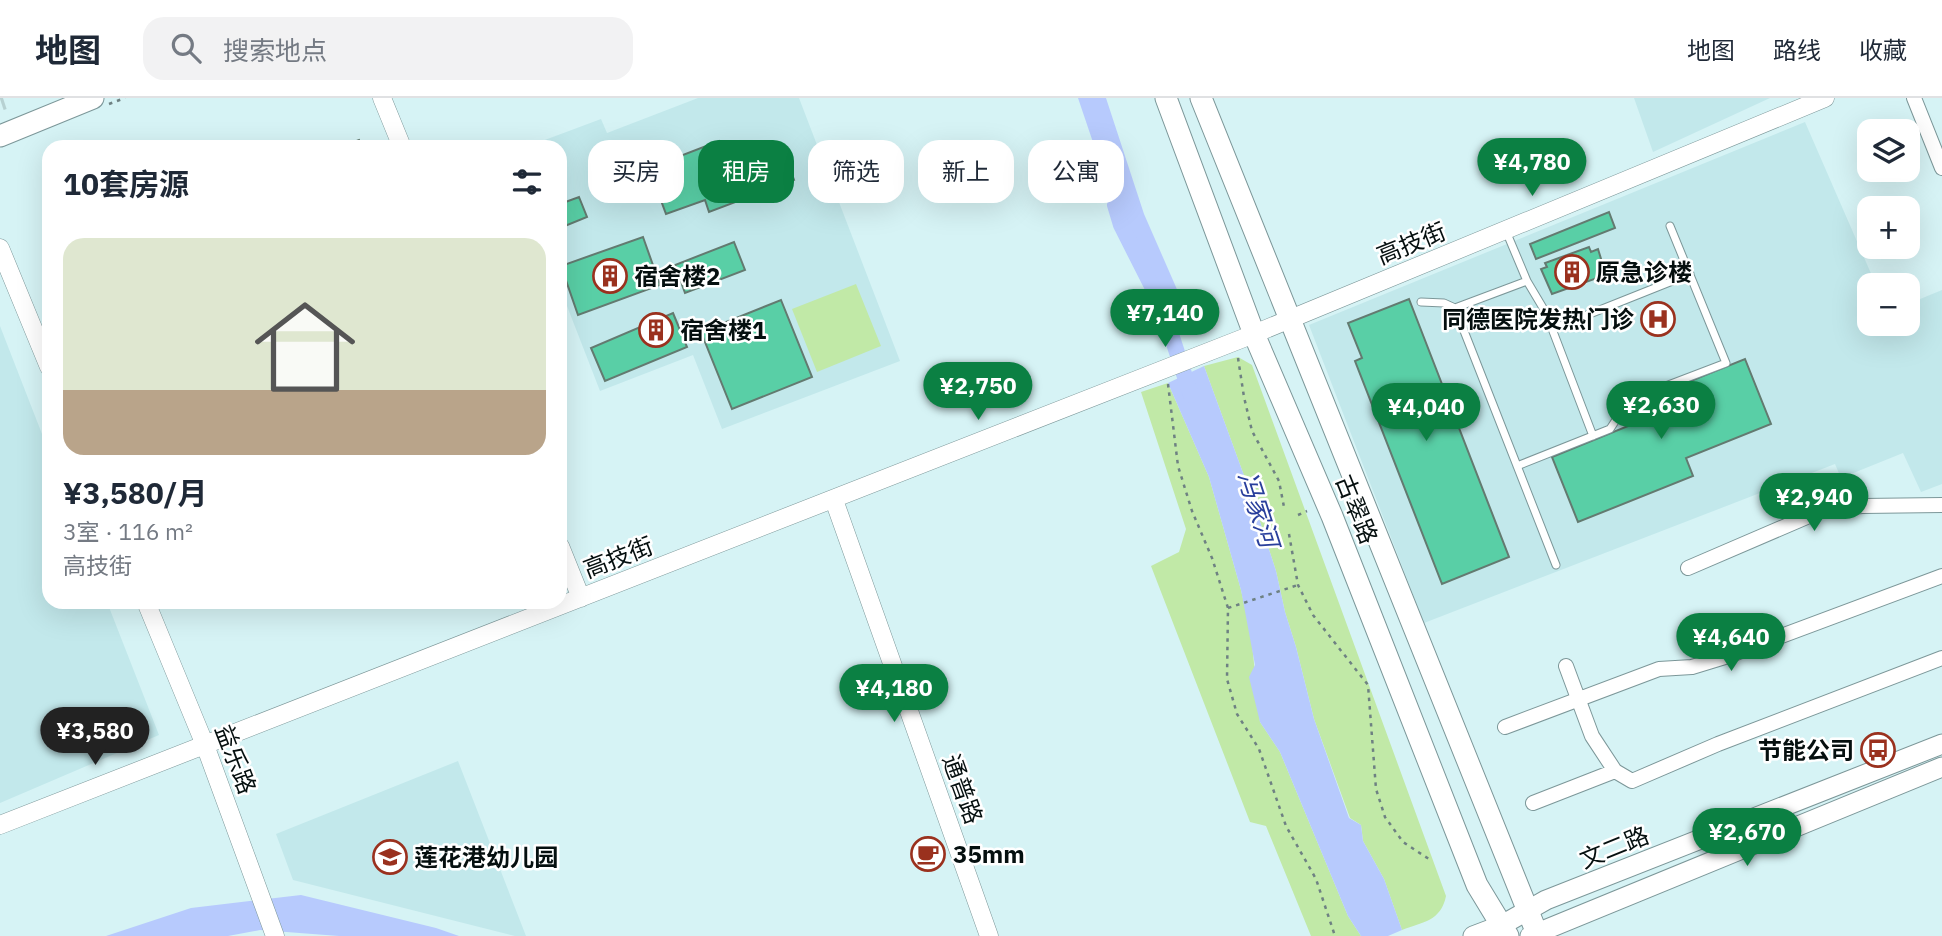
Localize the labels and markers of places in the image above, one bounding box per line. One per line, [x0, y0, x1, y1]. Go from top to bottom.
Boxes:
pin: ¥4,780 [1475, 139, 1589, 198]
building icon: 原急诊楼 [1553, 253, 1591, 291]
place label: 原急诊楼 [1596, 256, 1692, 288]
building icon: 宿舍楼2 [591, 257, 629, 295]
place label: 宿舍楼2 [634, 260, 720, 292]
pin: ¥7,140 [1108, 289, 1222, 349]
hospital icon: 同德医院发热门诊 [1639, 300, 1677, 338]
place label: 同德医院发热门诊 [1442, 303, 1634, 335]
building icon: 宿舍楼1 [637, 311, 675, 349]
place label: 宿舍楼1 [680, 314, 766, 346]
pin: ¥2,750 [921, 362, 1035, 422]
pin: ¥2,630 [1604, 382, 1718, 441]
pin: ¥4,040 [1369, 384, 1483, 443]
pin: ¥2,940 [1757, 474, 1871, 533]
pin: ¥4,640 [1674, 614, 1788, 673]
pin: ¥4,180 [837, 664, 951, 724]
pin: ¥3,580 [38, 708, 152, 767]
bus stop icon: 节能公司 [1859, 731, 1897, 769]
place label: 节能公司 [1758, 734, 1854, 766]
pin: ¥2,670 [1690, 808, 1804, 868]
cafe icon: 35mm [909, 835, 947, 873]
school or university icon: 莲花港幼儿园 [371, 838, 409, 876]
place label: 35mm [953, 838, 1025, 870]
place label: 莲花港幼儿园 [414, 841, 558, 873]

